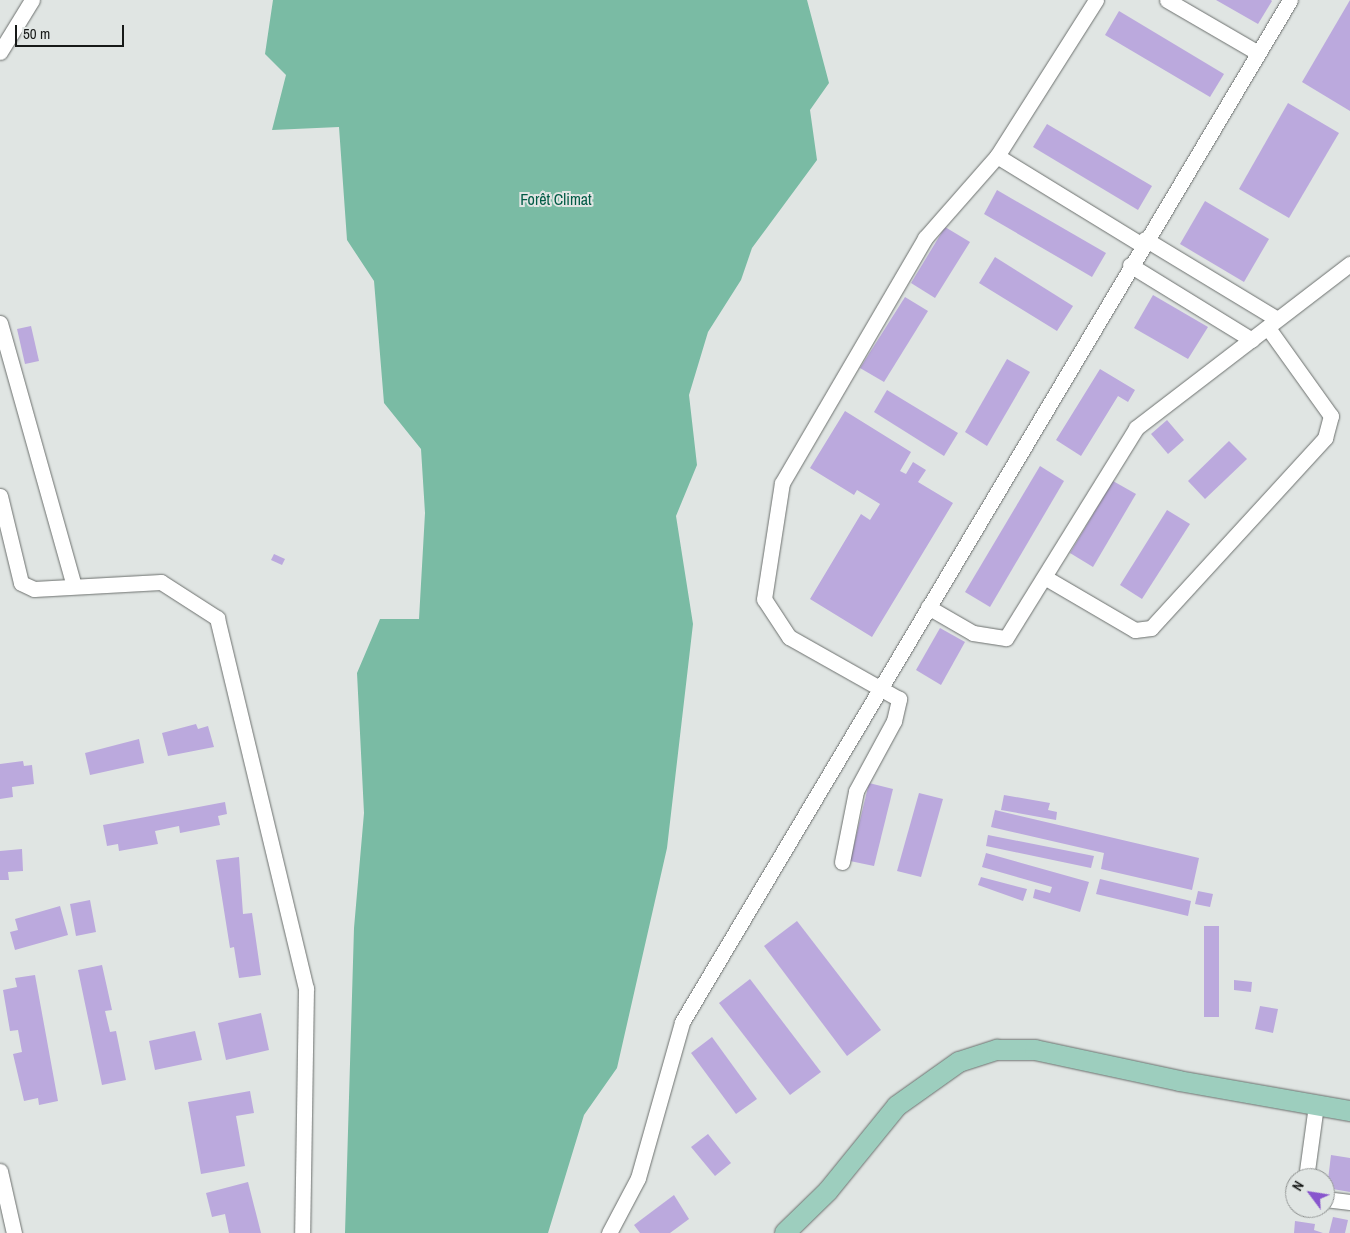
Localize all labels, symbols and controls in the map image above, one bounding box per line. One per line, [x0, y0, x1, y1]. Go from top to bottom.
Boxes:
scale bar [18, 15, 126, 47]
text: 50 m [23, 23, 50, 44]
park label: Forêt Climat [520, 189, 592, 209]
north arrow [1285, 1168, 1335, 1218]
text: N [1288, 1178, 1308, 1194]

